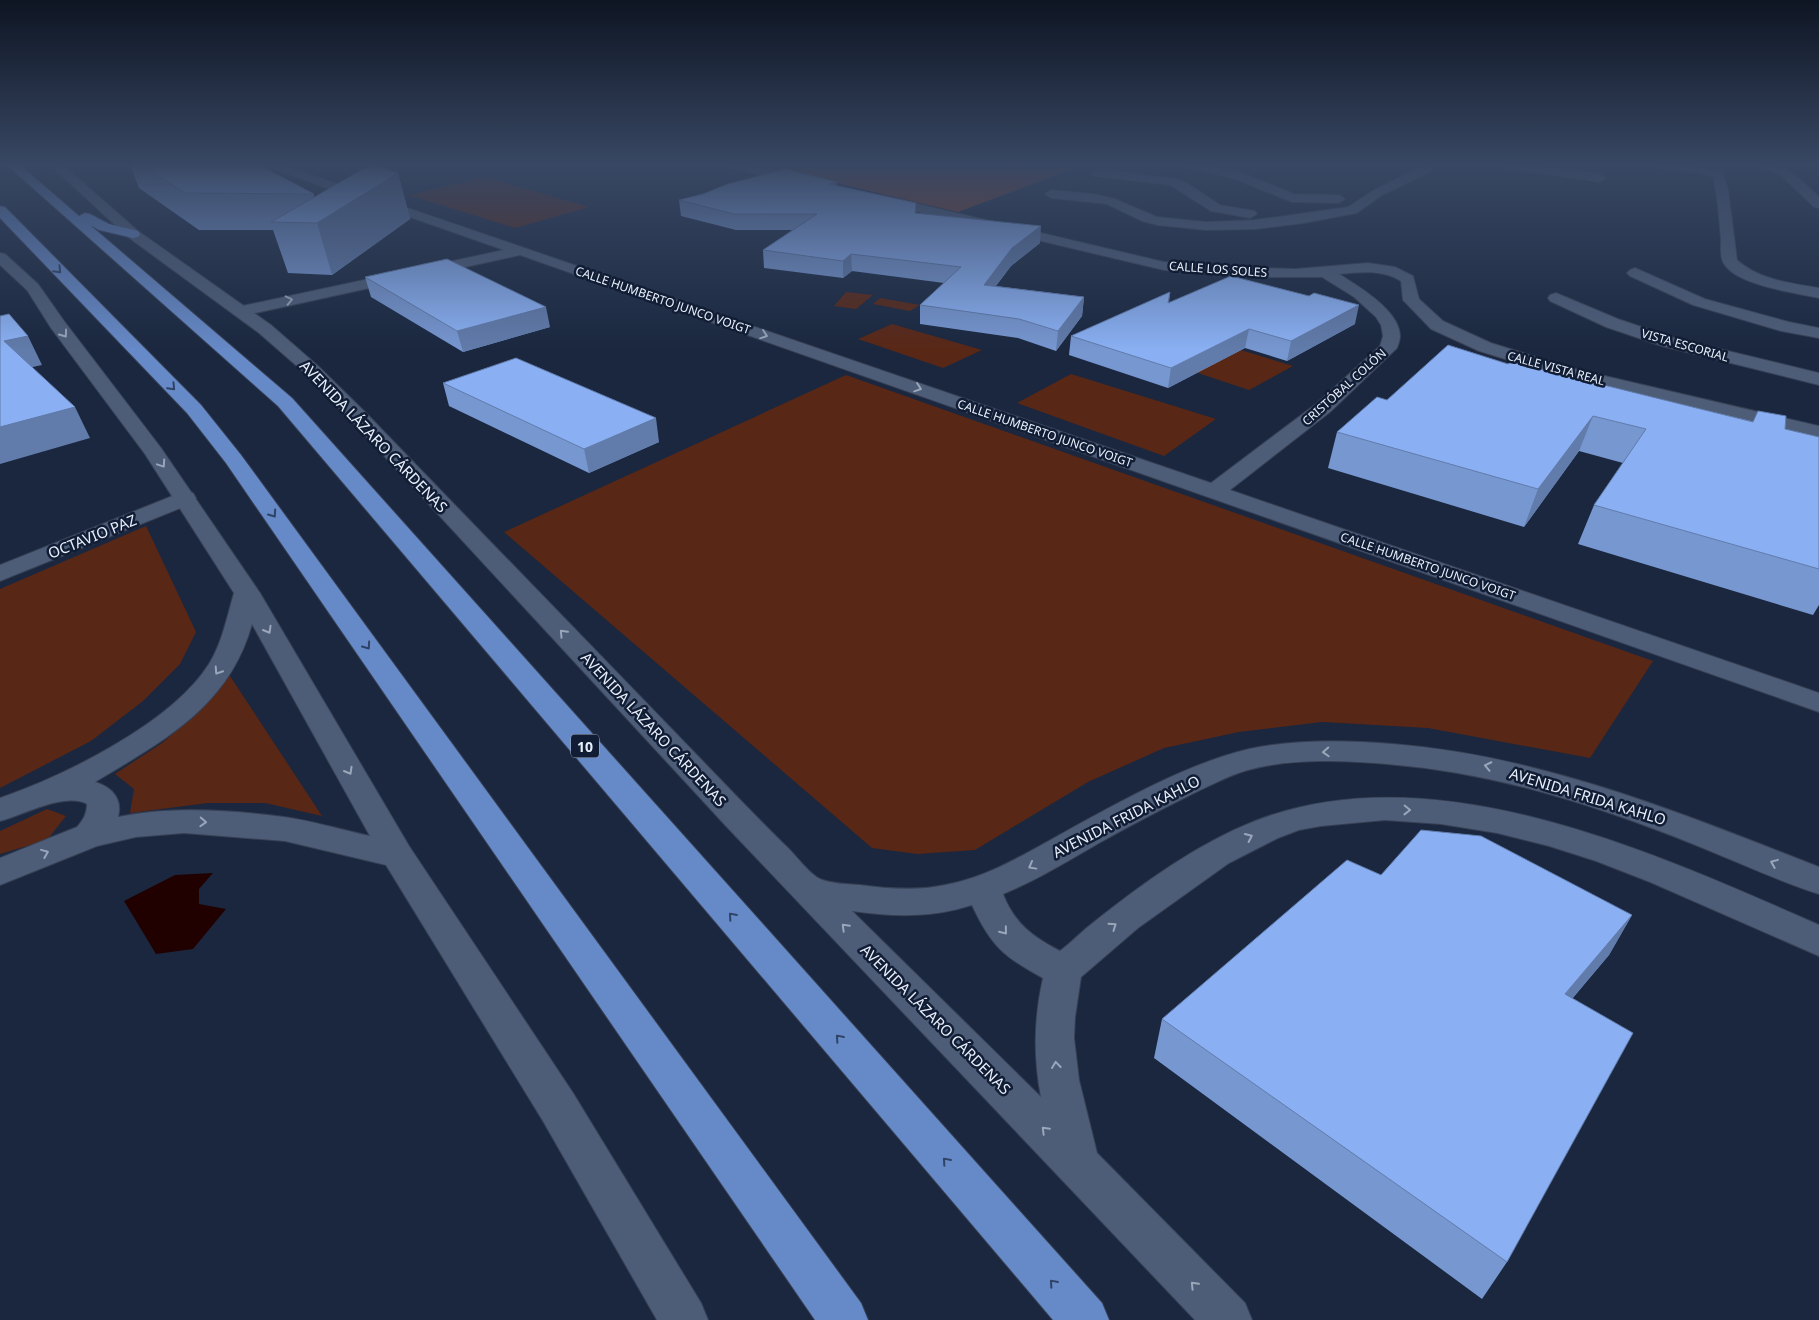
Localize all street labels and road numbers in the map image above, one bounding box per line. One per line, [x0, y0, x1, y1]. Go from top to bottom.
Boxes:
street label: CALLE LOS SOLES [1168, 257, 1268, 281]
street label: CALLE HUMBERTO JUNCO VOIGT [573, 262, 753, 338]
street label: VISTA ESCORIAL [1639, 324, 1731, 366]
street label: CRISTÓBAL COLÓN [1298, 345, 1390, 429]
street label: CALLE VISTA REAL [1505, 347, 1607, 389]
street label: AVENIDA LÁZARO CÁRDENAS [296, 356, 452, 516]
street label: CALLE HUMBERTO JUNCO VOIGT [955, 395, 1135, 471]
street label: OCTAVIO PAZ [45, 509, 139, 563]
street label: CALLE HUMBERTO JUNCO VOIGT [1338, 528, 1518, 604]
street label: AVENIDA LÁZARO CÁRDENAS [577, 647, 731, 811]
road number: 10 [571, 734, 599, 758]
street label: AVENIDA FRIDA KAHLO [1507, 763, 1669, 829]
street label: AVENIDA FRIDA KAHLO [1049, 770, 1203, 862]
street label: AVENIDA LÁZARO CÁRDENAS [857, 940, 1015, 1098]

